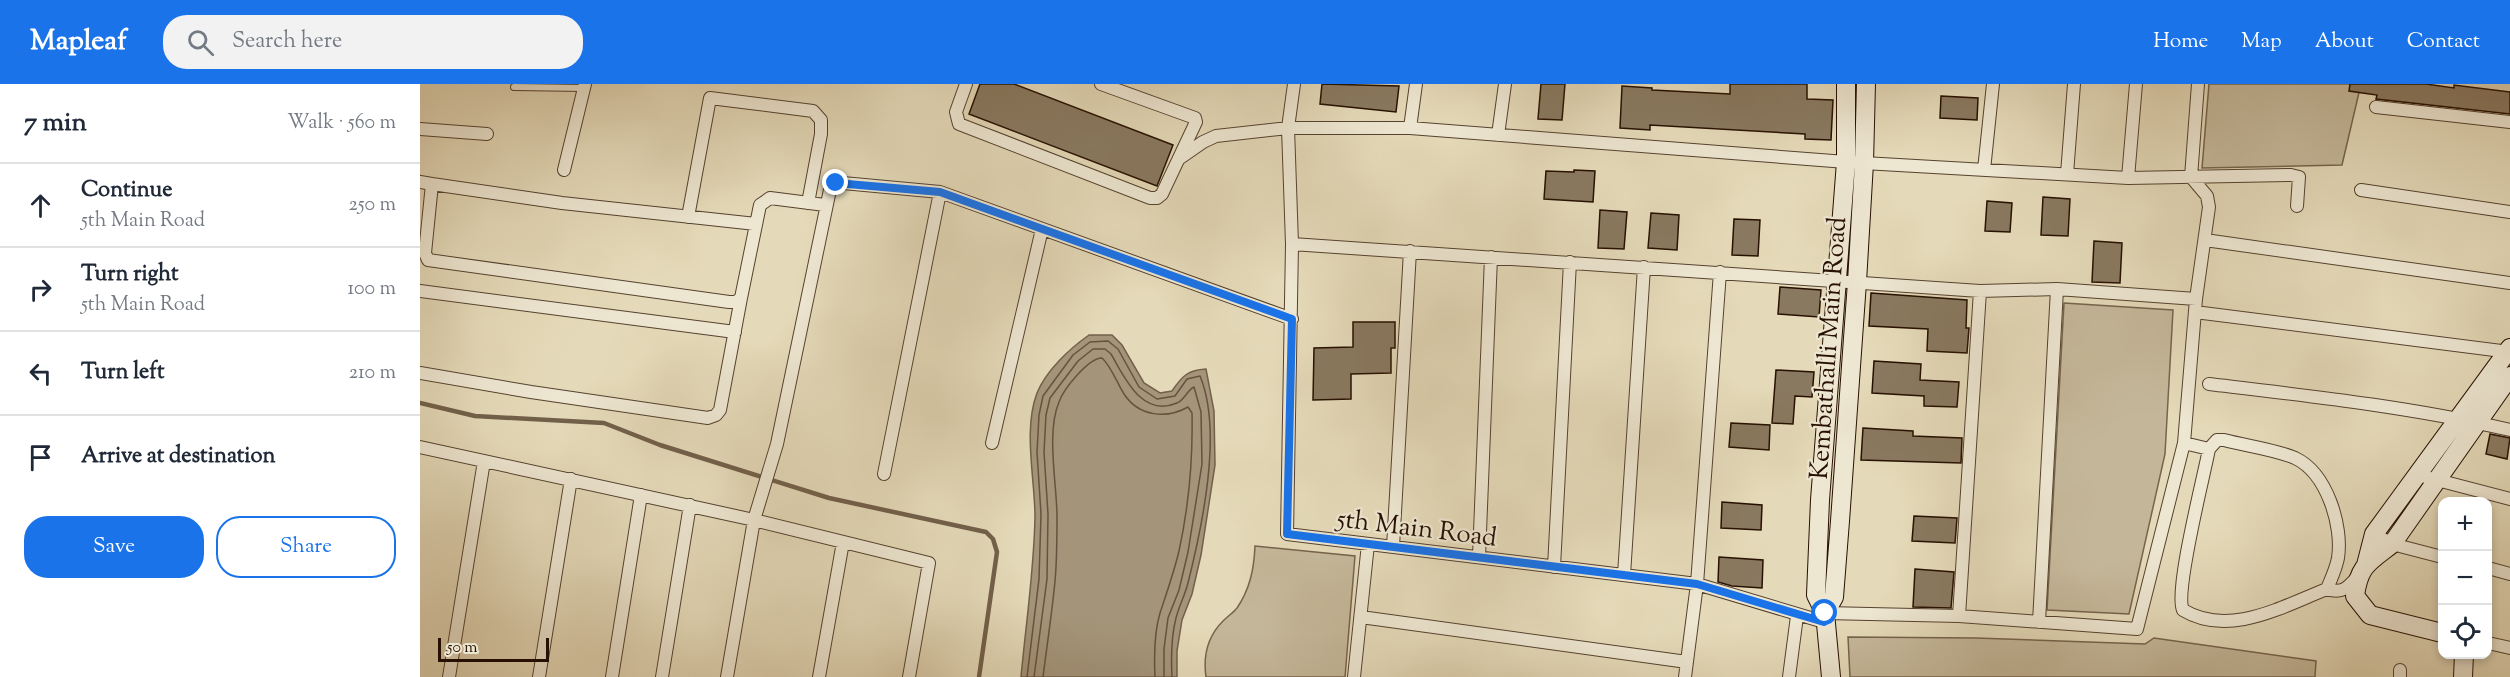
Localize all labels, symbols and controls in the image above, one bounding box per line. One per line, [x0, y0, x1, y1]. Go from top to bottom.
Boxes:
search box [163, 15, 583, 69]
text: Mapleaf [30, 22, 127, 62]
icon: search [184, 26, 217, 59]
text: Search here [232, 26, 342, 58]
text: Home [2153, 27, 2208, 57]
text: Map [2241, 27, 2282, 57]
text: About [2315, 27, 2374, 57]
text: Contact [2407, 27, 2480, 57]
text: 7 min [24, 105, 87, 142]
text: Walk · 560 m [287, 109, 396, 138]
route end [822, 169, 848, 195]
text: Continue [81, 175, 172, 207]
icon: ahead [24, 189, 57, 222]
text: 250 m [348, 191, 396, 220]
text: 5th Main Road [81, 207, 205, 236]
street label: Kembathalli Main Road [1802, 215, 1857, 481]
text: Turn right [81, 259, 178, 291]
icon: right [24, 273, 57, 306]
text: 100 m [347, 275, 396, 304]
text: 5th Main Road [81, 291, 205, 320]
icon: left [24, 357, 57, 390]
text: Turn left [81, 357, 164, 389]
text: 210 m [349, 359, 396, 388]
icon: arrive [24, 441, 57, 474]
text: Arrive at destination [81, 441, 276, 473]
map controls [2438, 497, 2492, 659]
button: + [2438, 497, 2492, 551]
street label: 5th Main Road [1332, 501, 1499, 558]
button: Save [24, 516, 204, 578]
button: Share [216, 516, 396, 578]
button: − [2438, 551, 2492, 605]
route start [1811, 599, 1837, 625]
button: locate [2438, 605, 2492, 659]
scale bar [438, 635, 549, 662]
text: 50 m [447, 637, 478, 660]

